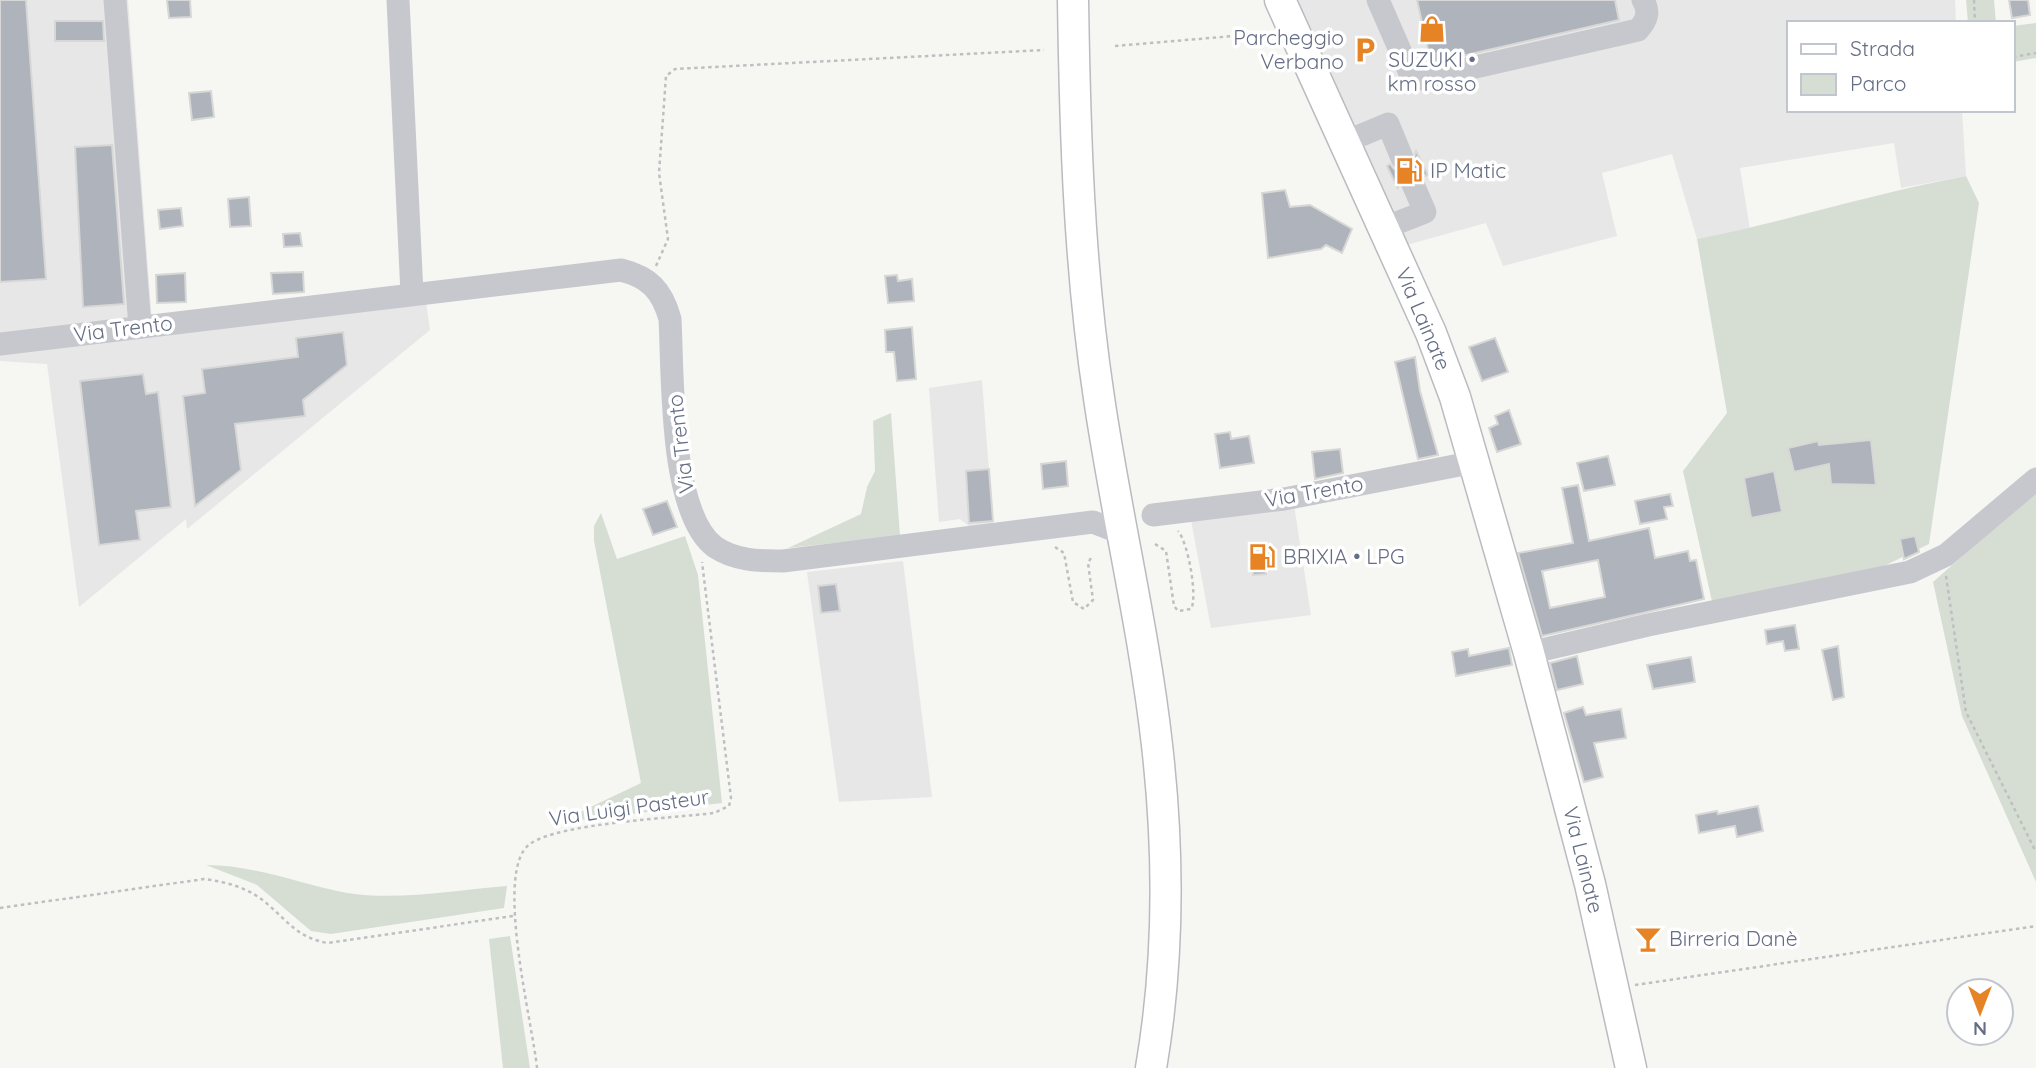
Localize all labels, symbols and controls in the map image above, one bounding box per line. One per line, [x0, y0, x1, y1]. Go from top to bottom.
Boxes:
shop icon: SUZUKI • km rosso [1417, 14, 1447, 44]
legend [1787, 21, 2015, 112]
place label: Parcheggio Verbano [1233, 24, 1344, 74]
parking icon: Parcheggio Verbano [1350, 35, 1380, 65]
text: Strada [1850, 35, 1915, 61]
place label: SUZUKI • km rosso [1388, 46, 1476, 96]
text: Parco [1850, 70, 1906, 96]
fuel station icon: IP Matic [1394, 156, 1424, 186]
place label: IP Matic [1430, 157, 1506, 183]
street label: Via Lainate [1391, 263, 1457, 374]
street label: Via Trento [72, 309, 174, 347]
street label: Via Trento [661, 393, 699, 495]
street label: Via Trento [1262, 470, 1365, 512]
fuel station icon: BRIXIA • LPG [1247, 542, 1277, 572]
place label: BRIXIA • LPG [1283, 543, 1405, 569]
street label: Via Luigi Pasteur [547, 783, 711, 831]
street label: Via Lainate [1558, 804, 1610, 916]
bar icon: Birreria Danè [1633, 924, 1663, 954]
place label: Birreria Danè [1669, 925, 1798, 951]
north arrow [1945, 977, 2015, 1047]
text: N [1973, 1017, 1987, 1041]

